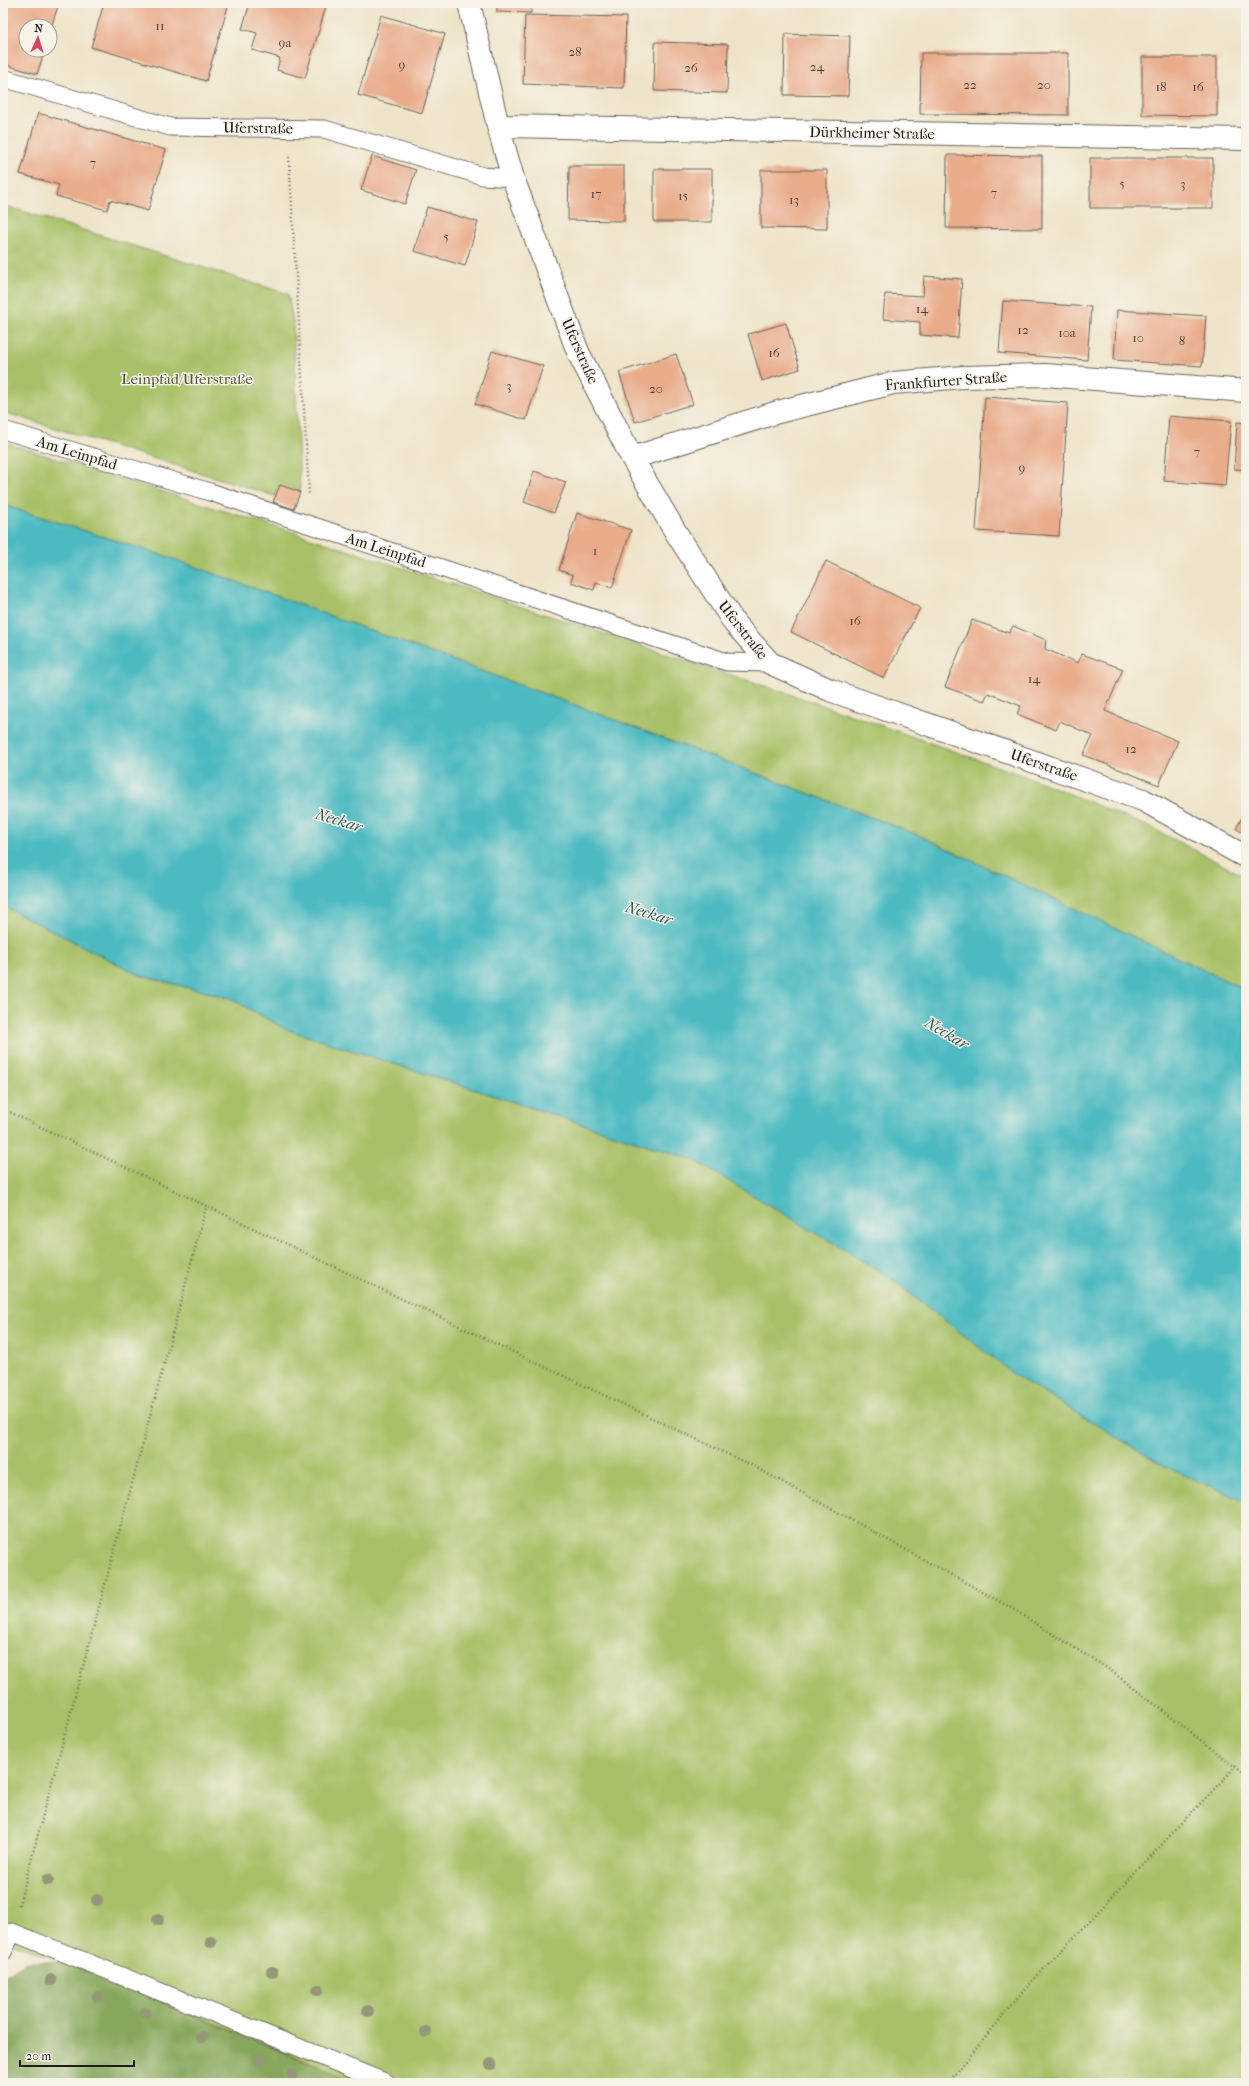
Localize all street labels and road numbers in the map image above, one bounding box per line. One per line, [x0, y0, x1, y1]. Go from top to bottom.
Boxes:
street label: Uferstraße [223, 118, 294, 138]
street label: Dürkheimer Straße [809, 123, 936, 143]
street label: Uferstraße [558, 315, 603, 387]
street label: Frankfurter Straße [884, 368, 1008, 394]
street label: Am Leinpfad [34, 432, 120, 474]
street label: Am Leinpfad [343, 528, 429, 572]
street label: Uferstraße [714, 597, 772, 664]
street label: Uferstraße [1008, 745, 1081, 785]

